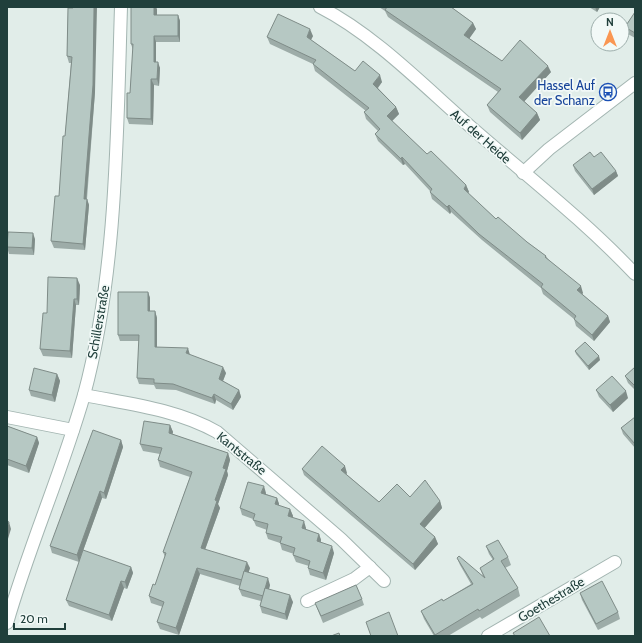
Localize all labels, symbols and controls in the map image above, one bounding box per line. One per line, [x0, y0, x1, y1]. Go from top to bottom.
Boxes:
north arrow [590, 12, 630, 52]
text: N [606, 15, 614, 29]
place label: Hassel Auf der Schanz [534, 77, 596, 108]
bus stop icon: Hassel Auf der Schanz [598, 82, 618, 102]
street label: Auf der Heide [447, 105, 515, 167]
street label: Schillerstraße [84, 284, 112, 360]
street label: Kantstraße [214, 428, 270, 478]
street label: Goethestraße [515, 573, 587, 625]
scale bar [14, 605, 65, 631]
text: 20 m [20, 611, 48, 626]

